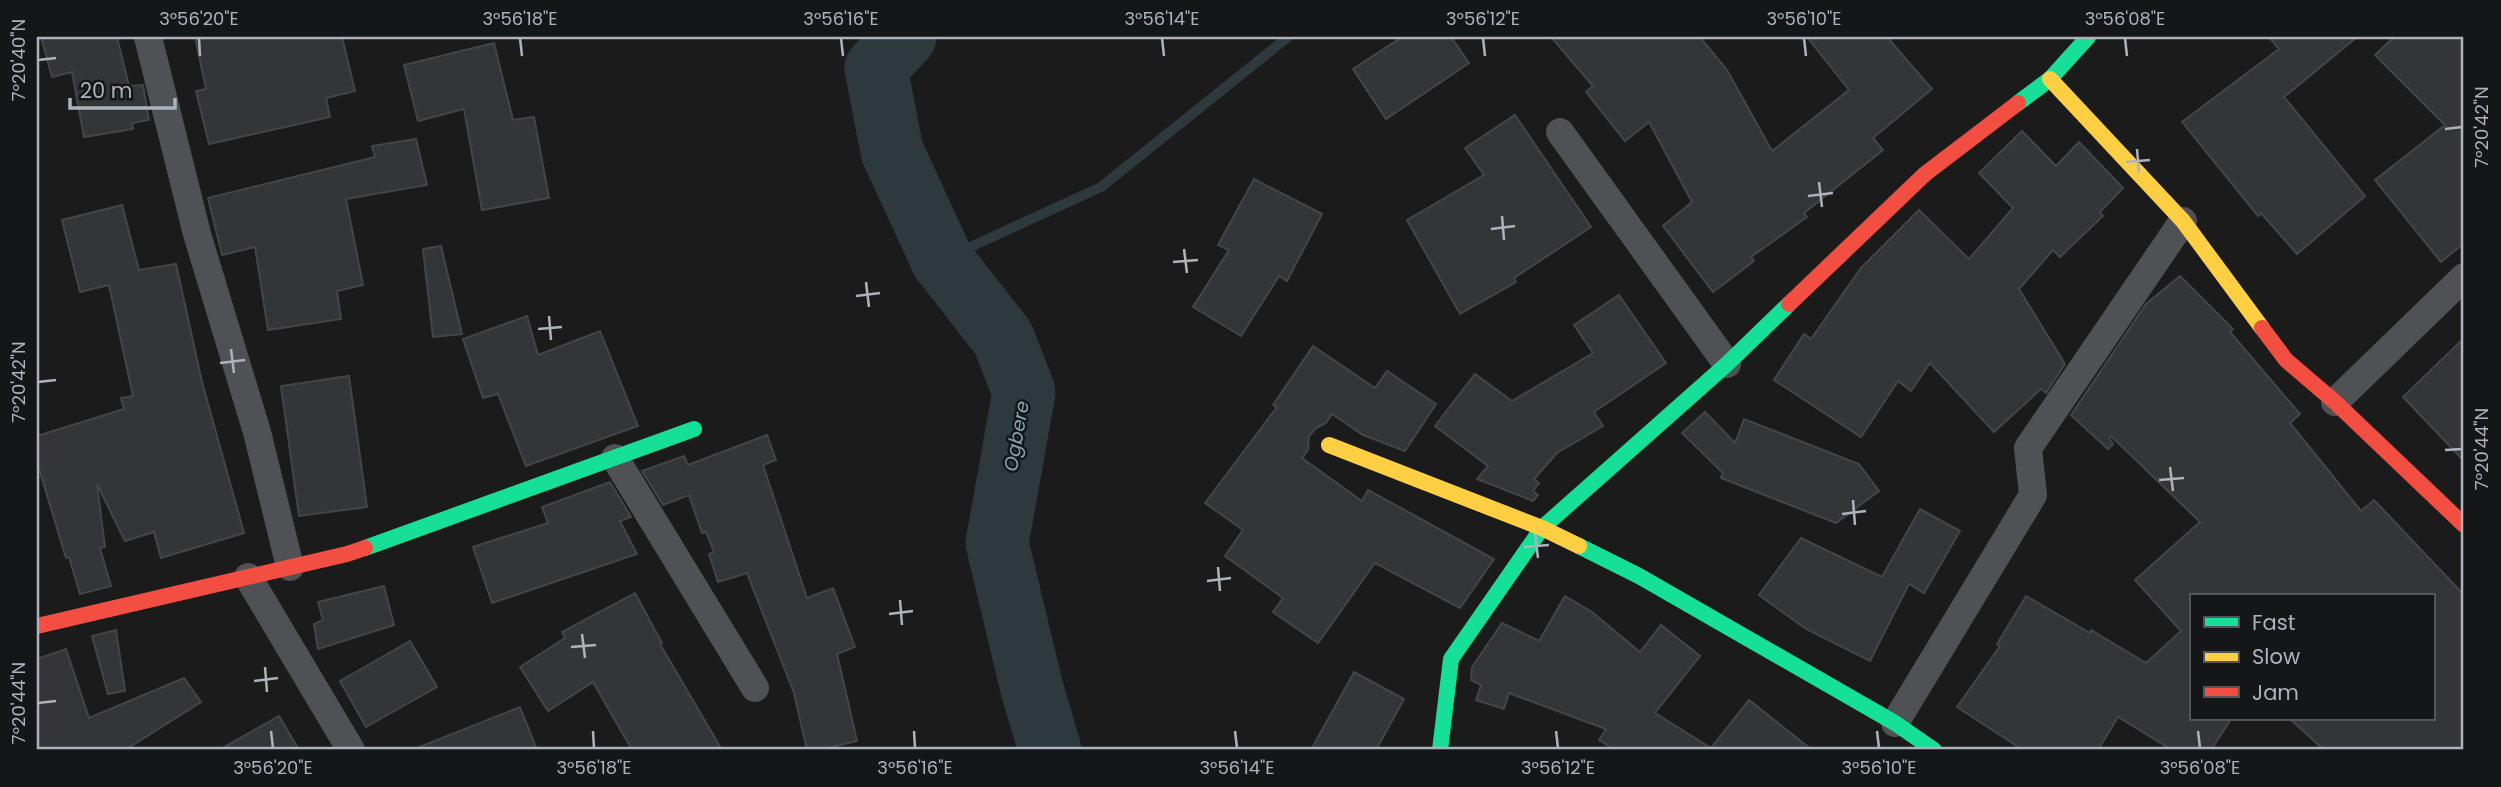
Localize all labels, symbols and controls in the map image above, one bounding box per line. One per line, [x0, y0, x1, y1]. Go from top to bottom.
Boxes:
text: 3°56'20"E [159, 6, 239, 31]
text: 3°56'18"E [482, 6, 558, 31]
text: 3°56'16"E [803, 6, 879, 31]
text: 3°56'14"E [1124, 6, 1200, 31]
text: 3°56'12"E [1446, 6, 1520, 31]
text: 3°56'10"E [1766, 6, 1842, 31]
text: 3°56'08"E [2085, 6, 2165, 31]
text: 7°20'40"N [6, 19, 31, 101]
scale bar [70, 66, 175, 110]
text: 20 m [80, 76, 133, 105]
text: 7°20'42"N [2469, 86, 2494, 168]
text: 7°20'42"N [6, 341, 31, 423]
water label: Ogbere [997, 398, 1036, 474]
text: 7°20'44"N [2469, 408, 2494, 490]
legend [2190, 594, 2434, 720]
text: Fast [2252, 608, 2295, 637]
text: Slow [2252, 642, 2300, 671]
text: 7°20'44"N [6, 662, 31, 744]
text: Jam [2252, 678, 2299, 707]
text: 3°56'20"E [233, 755, 313, 780]
text: 3°56'18"E [556, 755, 632, 780]
text: 3°56'16"E [877, 755, 953, 780]
text: 3°56'14"E [1199, 755, 1275, 780]
text: 3°56'12"E [1521, 755, 1595, 780]
text: 3°56'10"E [1841, 755, 1917, 780]
text: 3°56'08"E [2160, 755, 2240, 780]

